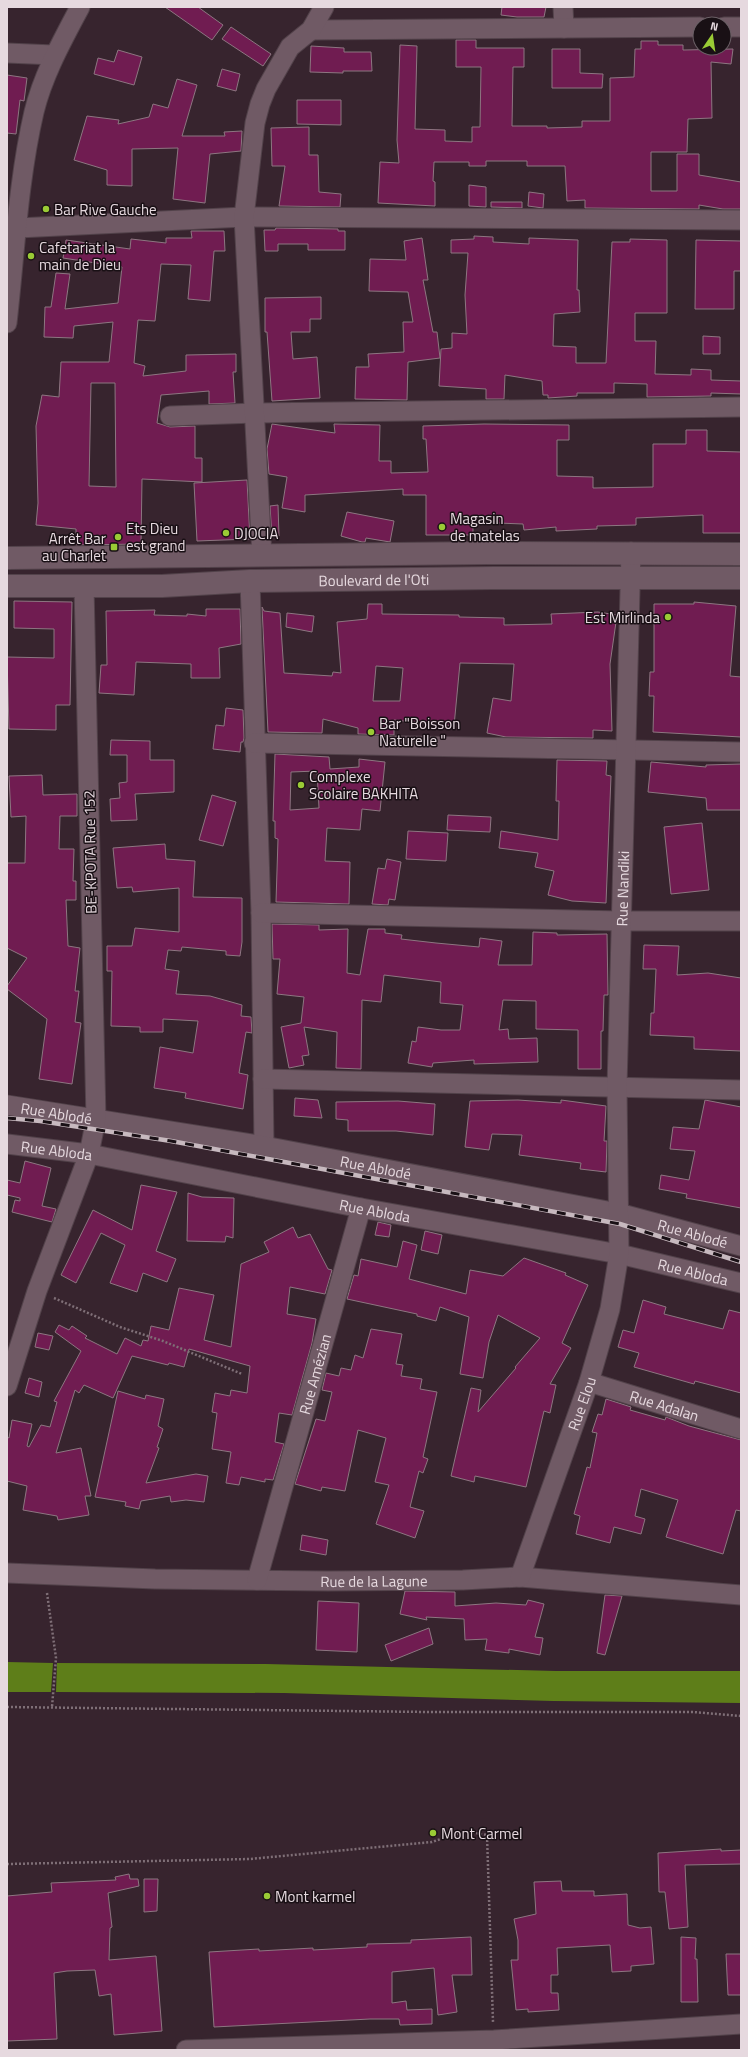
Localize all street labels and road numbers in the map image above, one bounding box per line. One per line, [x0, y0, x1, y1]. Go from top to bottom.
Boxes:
street label: Boulevard de l'Oti [318, 567, 429, 592]
street label: BE-KPOTA Rue 152 [77, 790, 103, 914]
street label: Rue Nandiki [610, 851, 635, 927]
street label: Rue Ablodé [19, 1096, 94, 1130]
street label: Rue Abloda [20, 1134, 94, 1166]
street label: Rue Ablodé [338, 1149, 413, 1185]
street label: Rue Abloda [337, 1192, 413, 1228]
street label: Rue Ablodé [655, 1213, 730, 1253]
street label: Rue Abloda [655, 1252, 731, 1291]
street label: Rue Amézian [292, 1331, 337, 1417]
street label: Rue Elou [561, 1374, 601, 1434]
street label: Rue Adalan [627, 1384, 702, 1427]
street label: Rue de la Lagune [320, 1569, 428, 1593]

